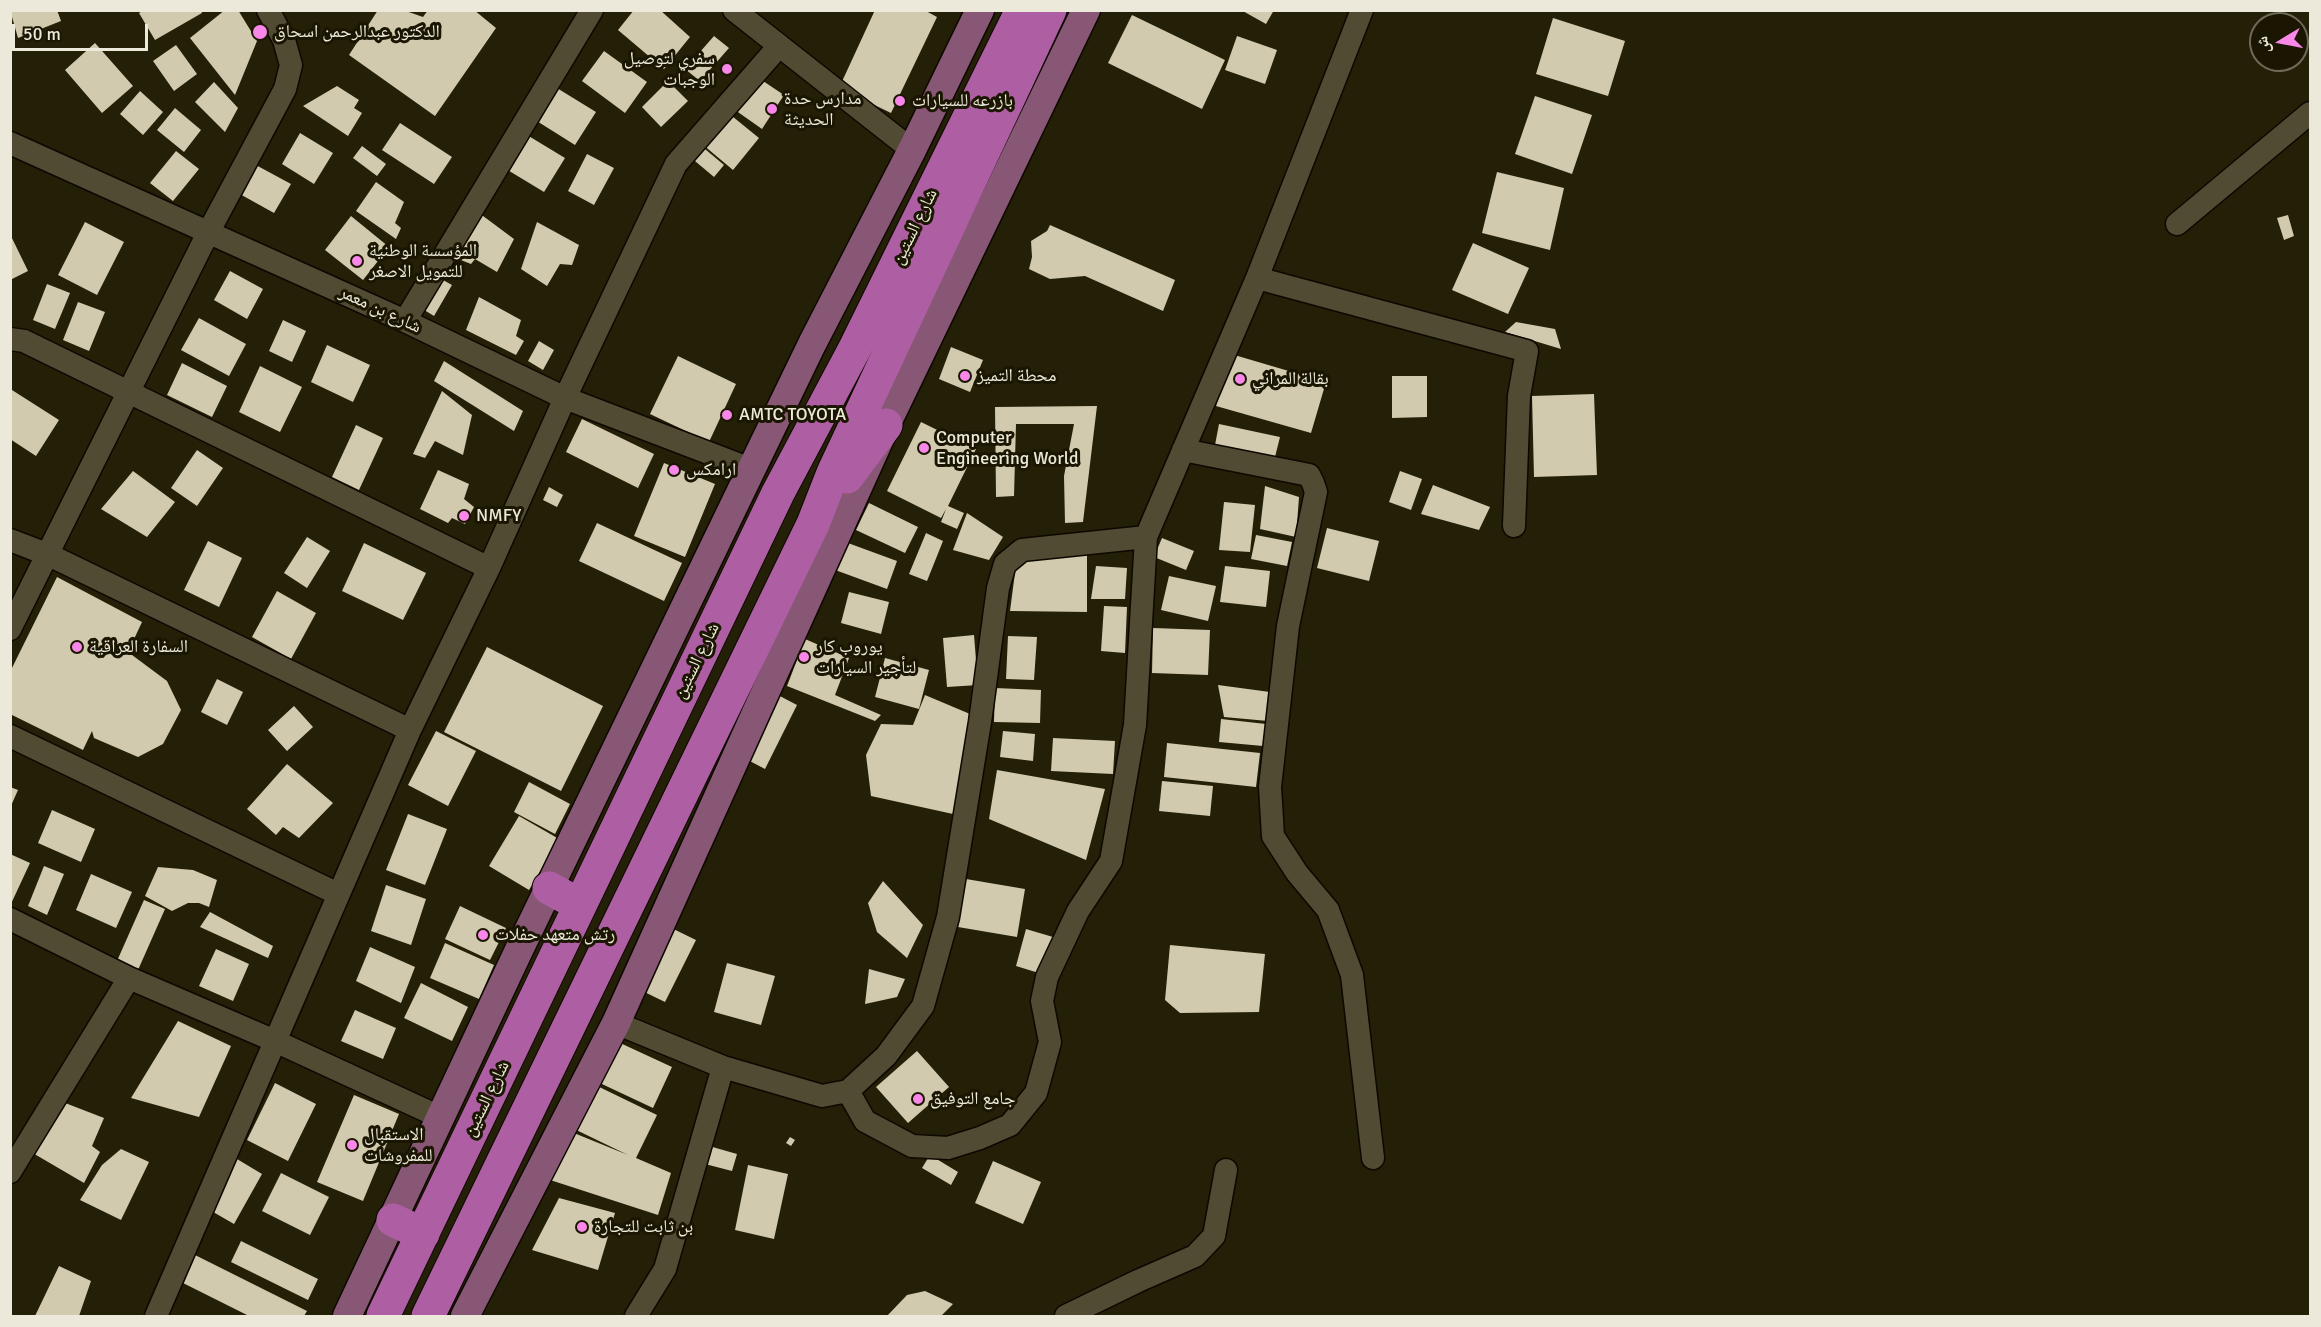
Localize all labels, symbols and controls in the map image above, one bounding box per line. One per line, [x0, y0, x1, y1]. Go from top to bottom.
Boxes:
scale bar [15, 12, 152, 50]
north arrow [2249, 12, 2309, 72]
place label: الدكتور عبدالرحمن اسحاق [274, 21, 440, 43]
text: 50 m [23, 23, 61, 45]
marker: الدكتور عبدالرحمن اسحاق [251, 23, 269, 41]
text: ش [2252, 35, 2275, 55]
place label: سفري لتوصيل الوجبات [624, 48, 715, 90]
marker: سفري لتوصيل الوجبات [720, 62, 734, 76]
place label: مدارس حدة الحديثة [784, 88, 861, 130]
place label: بازرعه للسيارات [912, 90, 1013, 112]
marker: بازرعه للسيارات [893, 94, 907, 108]
marker: مدارس حدة الحديثة [765, 102, 779, 116]
street label: شارع الستين [887, 186, 943, 268]
place label: المؤسسة الوطنية للتمويل الاصغر [369, 240, 477, 282]
marker: المؤسسة الوطنية للتمويل الاصغر [350, 254, 364, 268]
street label: شارع بن معمر [336, 282, 424, 338]
place label: محطة التميز [977, 365, 1056, 387]
place label: بقالة المراني [1252, 368, 1329, 390]
marker: محطة التميز [958, 369, 972, 383]
marker: بقالة المراني [1233, 372, 1247, 386]
place label: AMTC TOYOTA [739, 404, 846, 426]
marker: AMTC TOYOTA [720, 408, 734, 422]
place label: Computer Engineering World [936, 427, 1079, 470]
marker: Computer Engineering World [917, 441, 931, 455]
place label: ارامكس [686, 459, 736, 481]
marker: ارامكس [667, 463, 681, 477]
place label: NMFY [476, 505, 521, 527]
marker: NMFY [457, 509, 471, 523]
street label: شارع الستين [669, 620, 725, 702]
place label: السفارة العراقية [89, 636, 188, 658]
place label: يوروب كار لتأجير السيارات [816, 636, 916, 678]
marker: السفارة العراقية [70, 640, 84, 654]
marker: يوروب كار لتأجير السيارات [797, 650, 811, 664]
place label: رتش متعهد حفلات [495, 924, 615, 946]
marker: رتش متعهد حفلات [476, 928, 490, 942]
street label: شارع الستين [459, 1058, 515, 1140]
place label: جامع التوفيق [930, 1088, 1015, 1110]
marker: جامع التوفيق [911, 1092, 925, 1106]
place label: الاستقبال للمفروشات [364, 1124, 433, 1166]
marker: الاستقبال للمفروشات [345, 1138, 359, 1152]
place label: بن ثابت للتجارة [594, 1216, 693, 1238]
marker: بن ثابت للتجارة [575, 1220, 589, 1234]

